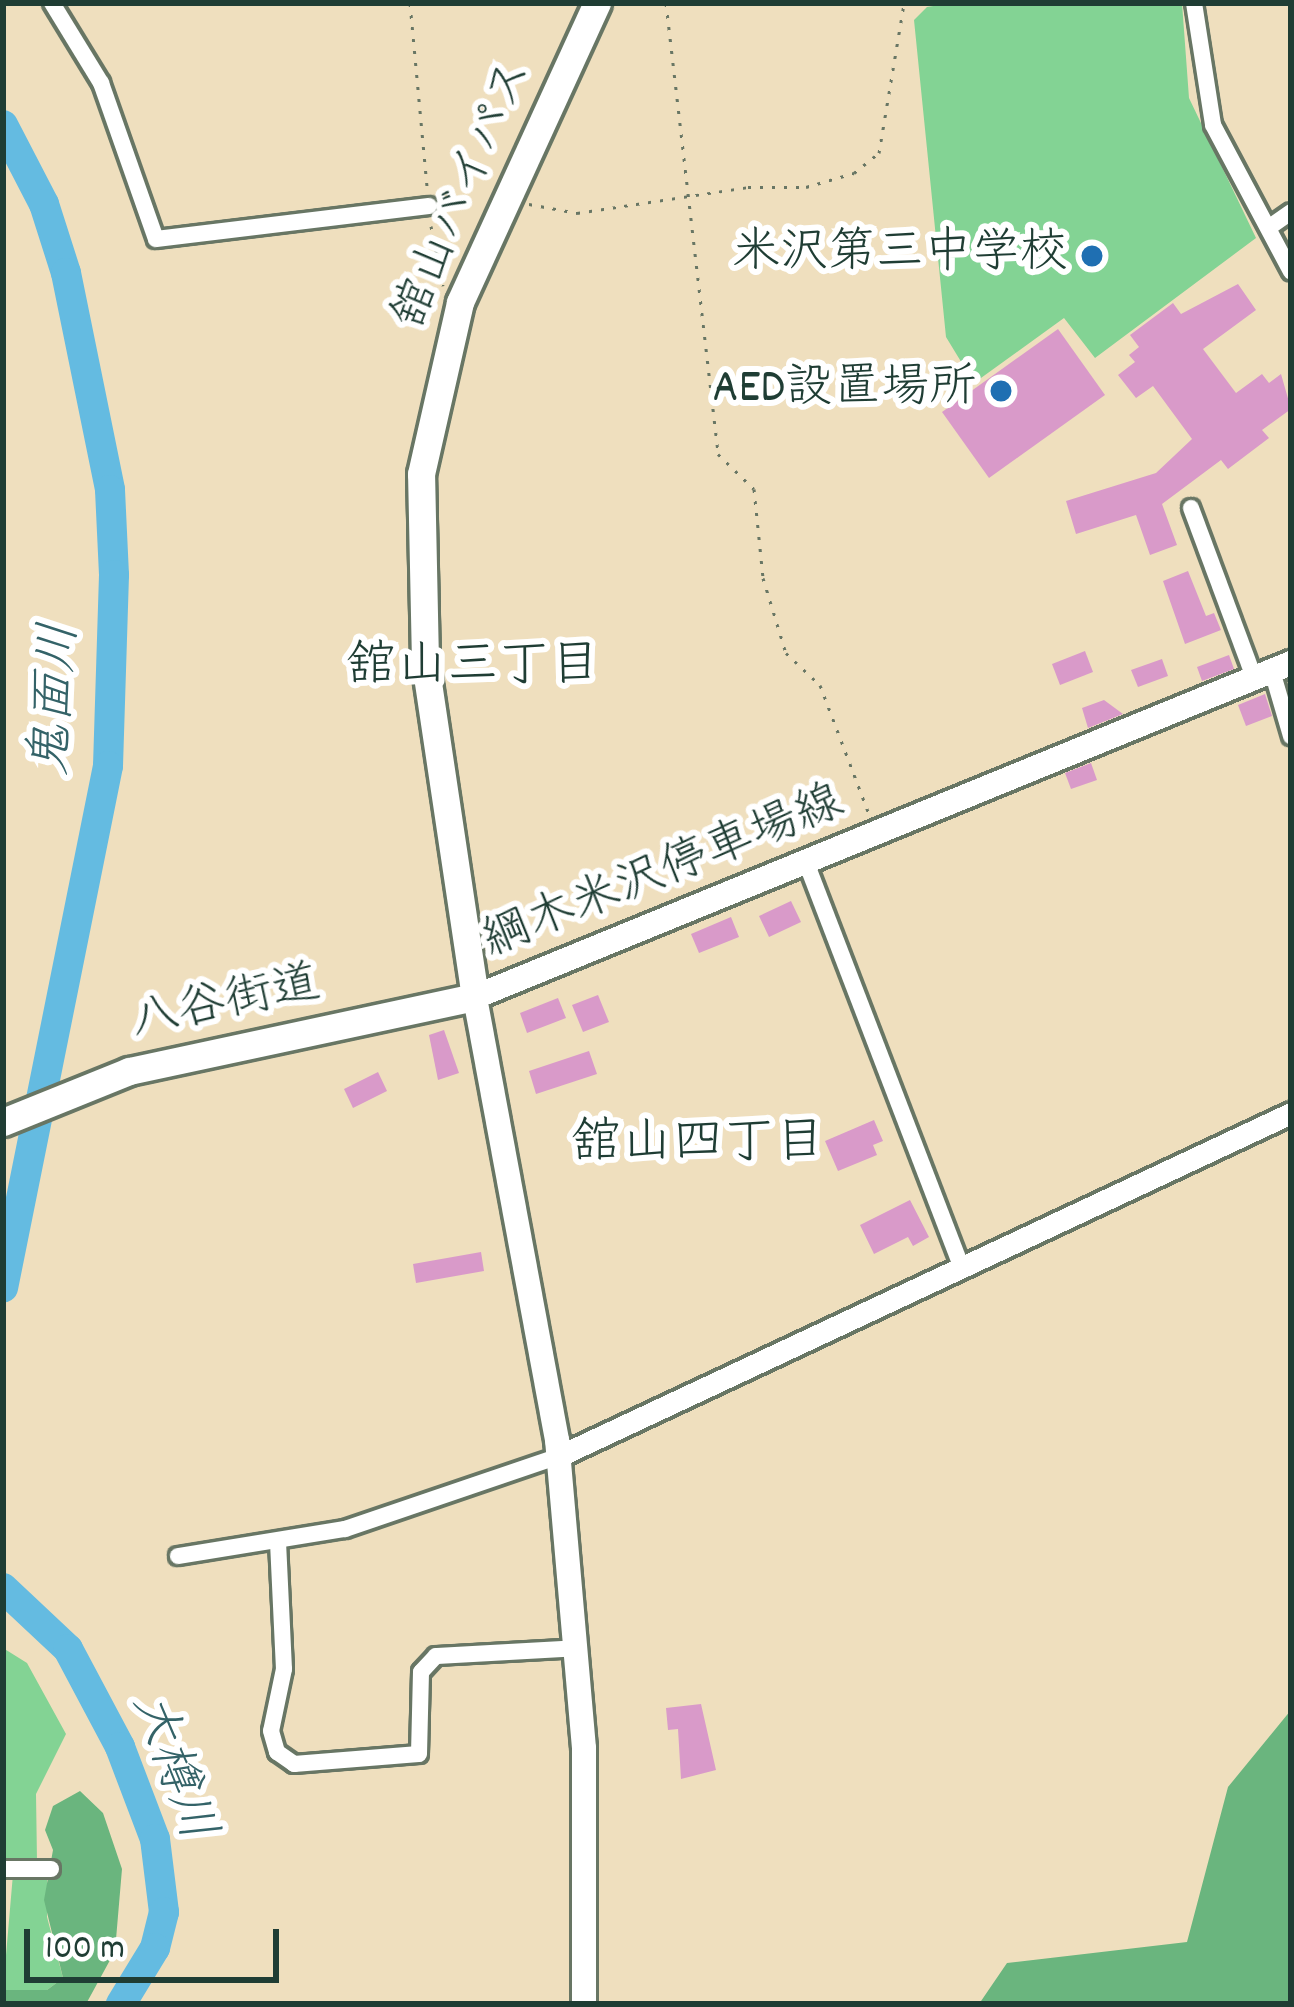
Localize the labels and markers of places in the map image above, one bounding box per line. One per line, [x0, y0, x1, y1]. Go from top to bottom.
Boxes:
place label: 米沢第三中学校 [732, 227, 1068, 285]
marker: 米沢第三中学校 [1079, 243, 1105, 269]
place label: AED設置場所 [712, 362, 977, 420]
marker: AED設置場所 [988, 378, 1014, 404]

